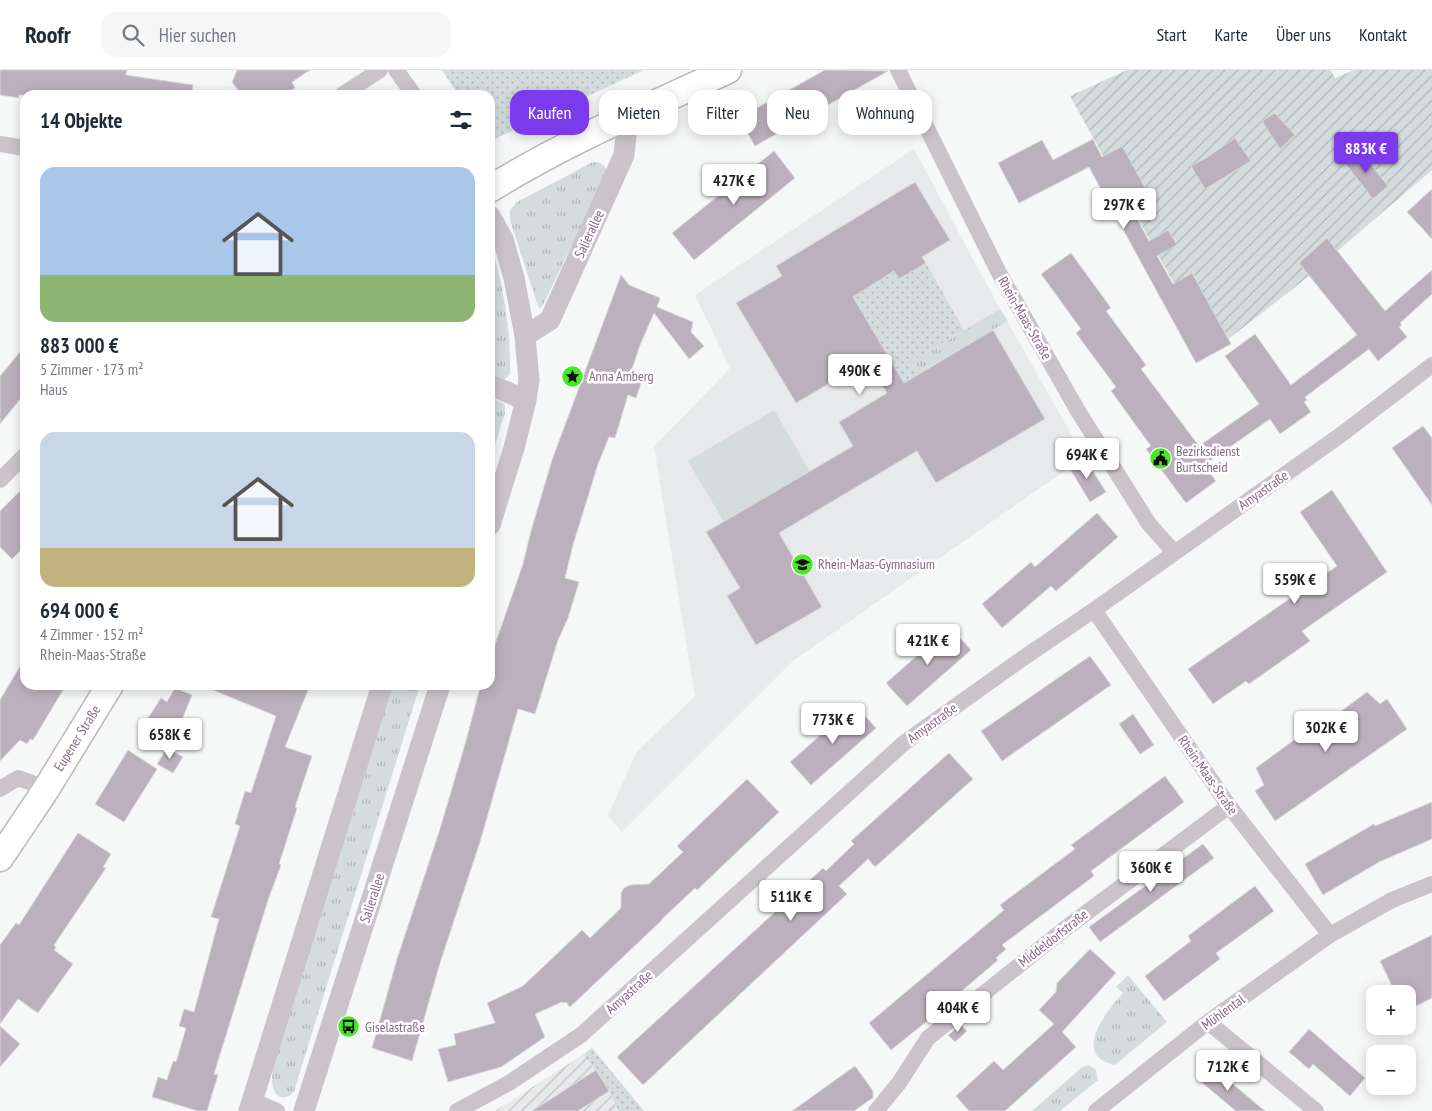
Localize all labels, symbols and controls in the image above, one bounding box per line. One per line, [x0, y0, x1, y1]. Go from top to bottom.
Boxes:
search box [101, 12, 451, 57]
text: Roofr [25, 19, 71, 50]
icon: search [119, 21, 147, 49]
text: Hier suchen [159, 23, 236, 47]
text: Start [1156, 23, 1187, 46]
text: Karte [1215, 23, 1248, 46]
text: Über uns [1276, 23, 1331, 46]
text: Kontakt [1359, 23, 1407, 46]
chip: Kaufen [510, 90, 589, 135]
chip: Mieten [599, 90, 678, 135]
chip: Filter [688, 90, 757, 135]
chip: Neu [767, 90, 828, 135]
chip: Wohnung [838, 90, 932, 135]
icon: filters [447, 106, 475, 134]
text: 14 Objekte [40, 107, 123, 134]
pin: 883K € [1325, 132, 1407, 174]
text: 883K € [1345, 138, 1387, 158]
pin: 427K € [693, 164, 775, 206]
text: 427K € [713, 170, 755, 190]
pin: 297K € [1083, 188, 1165, 230]
text: 297K € [1103, 194, 1145, 214]
icon: home [213, 199, 303, 289]
street label: Salierallee [570, 207, 608, 261]
street label: Rhein-Maas-Straße [994, 273, 1056, 363]
text: 883 000 € [40, 332, 119, 359]
pin: 490K € [819, 354, 901, 396]
text: 5 Zimmer · 173 m² [40, 359, 144, 379]
text: 490K € [839, 360, 881, 380]
place icon: Anna Amberg [561, 364, 585, 388]
place label: Anna Amberg [589, 367, 654, 385]
text: Haus [40, 379, 67, 399]
pin: 694K € [1046, 438, 1128, 480]
place label: Bezirksdienst Burtscheid [1176, 442, 1240, 476]
text: 694K € [1066, 444, 1108, 464]
public building icon: Bezirksdienst Burtscheid [1148, 447, 1172, 471]
icon: home [213, 464, 303, 554]
street label: Amyastraße [1234, 466, 1292, 514]
school or university icon: Rhein-Maas-Gymnasium [790, 552, 814, 576]
place label: Rhein-Maas-Gymnasium [818, 555, 935, 573]
pin: 559K € [1254, 562, 1336, 605]
text: 559K € [1274, 569, 1316, 589]
text: 694 000 € [40, 597, 119, 624]
text: 4 Zimmer · 152 m² [40, 624, 144, 644]
pin: 421K € [887, 624, 969, 666]
text: 421K € [907, 630, 949, 650]
text: Rhein-Maas-Straße [40, 644, 146, 664]
street label: Amyastraße [904, 699, 961, 747]
street label: Eupener Straße [50, 701, 105, 774]
pin: 773K € [792, 702, 874, 745]
text: 773K € [812, 709, 854, 729]
pin: 302K € [1285, 710, 1367, 753]
text: 302K € [1305, 717, 1347, 737]
pin: 658K € [129, 718, 211, 760]
text: 658K € [149, 724, 191, 744]
street label: Rhein-Maas-Straße [1174, 732, 1242, 818]
pin: 360K € [1110, 850, 1192, 893]
text: 360K € [1130, 857, 1172, 877]
street label: Salierallee [356, 871, 389, 925]
pin: 511K € [750, 880, 832, 922]
text: 511K € [770, 886, 812, 906]
street label: Middeldorfstraße [1015, 905, 1092, 971]
street label: Amyastraße [602, 966, 656, 1018]
map controls [1366, 985, 1416, 1095]
button: + [1366, 985, 1416, 1035]
pin: 404K € [917, 990, 999, 1033]
street label: Mühlental [1198, 990, 1249, 1034]
text: 404K € [937, 997, 979, 1017]
bus stop icon: Giselastraße [337, 1015, 361, 1039]
place label: Giselastraße [365, 1018, 425, 1036]
button: − [1366, 1045, 1416, 1095]
pin: 712K € [1187, 1050, 1269, 1092]
text: 712K € [1207, 1056, 1249, 1076]

